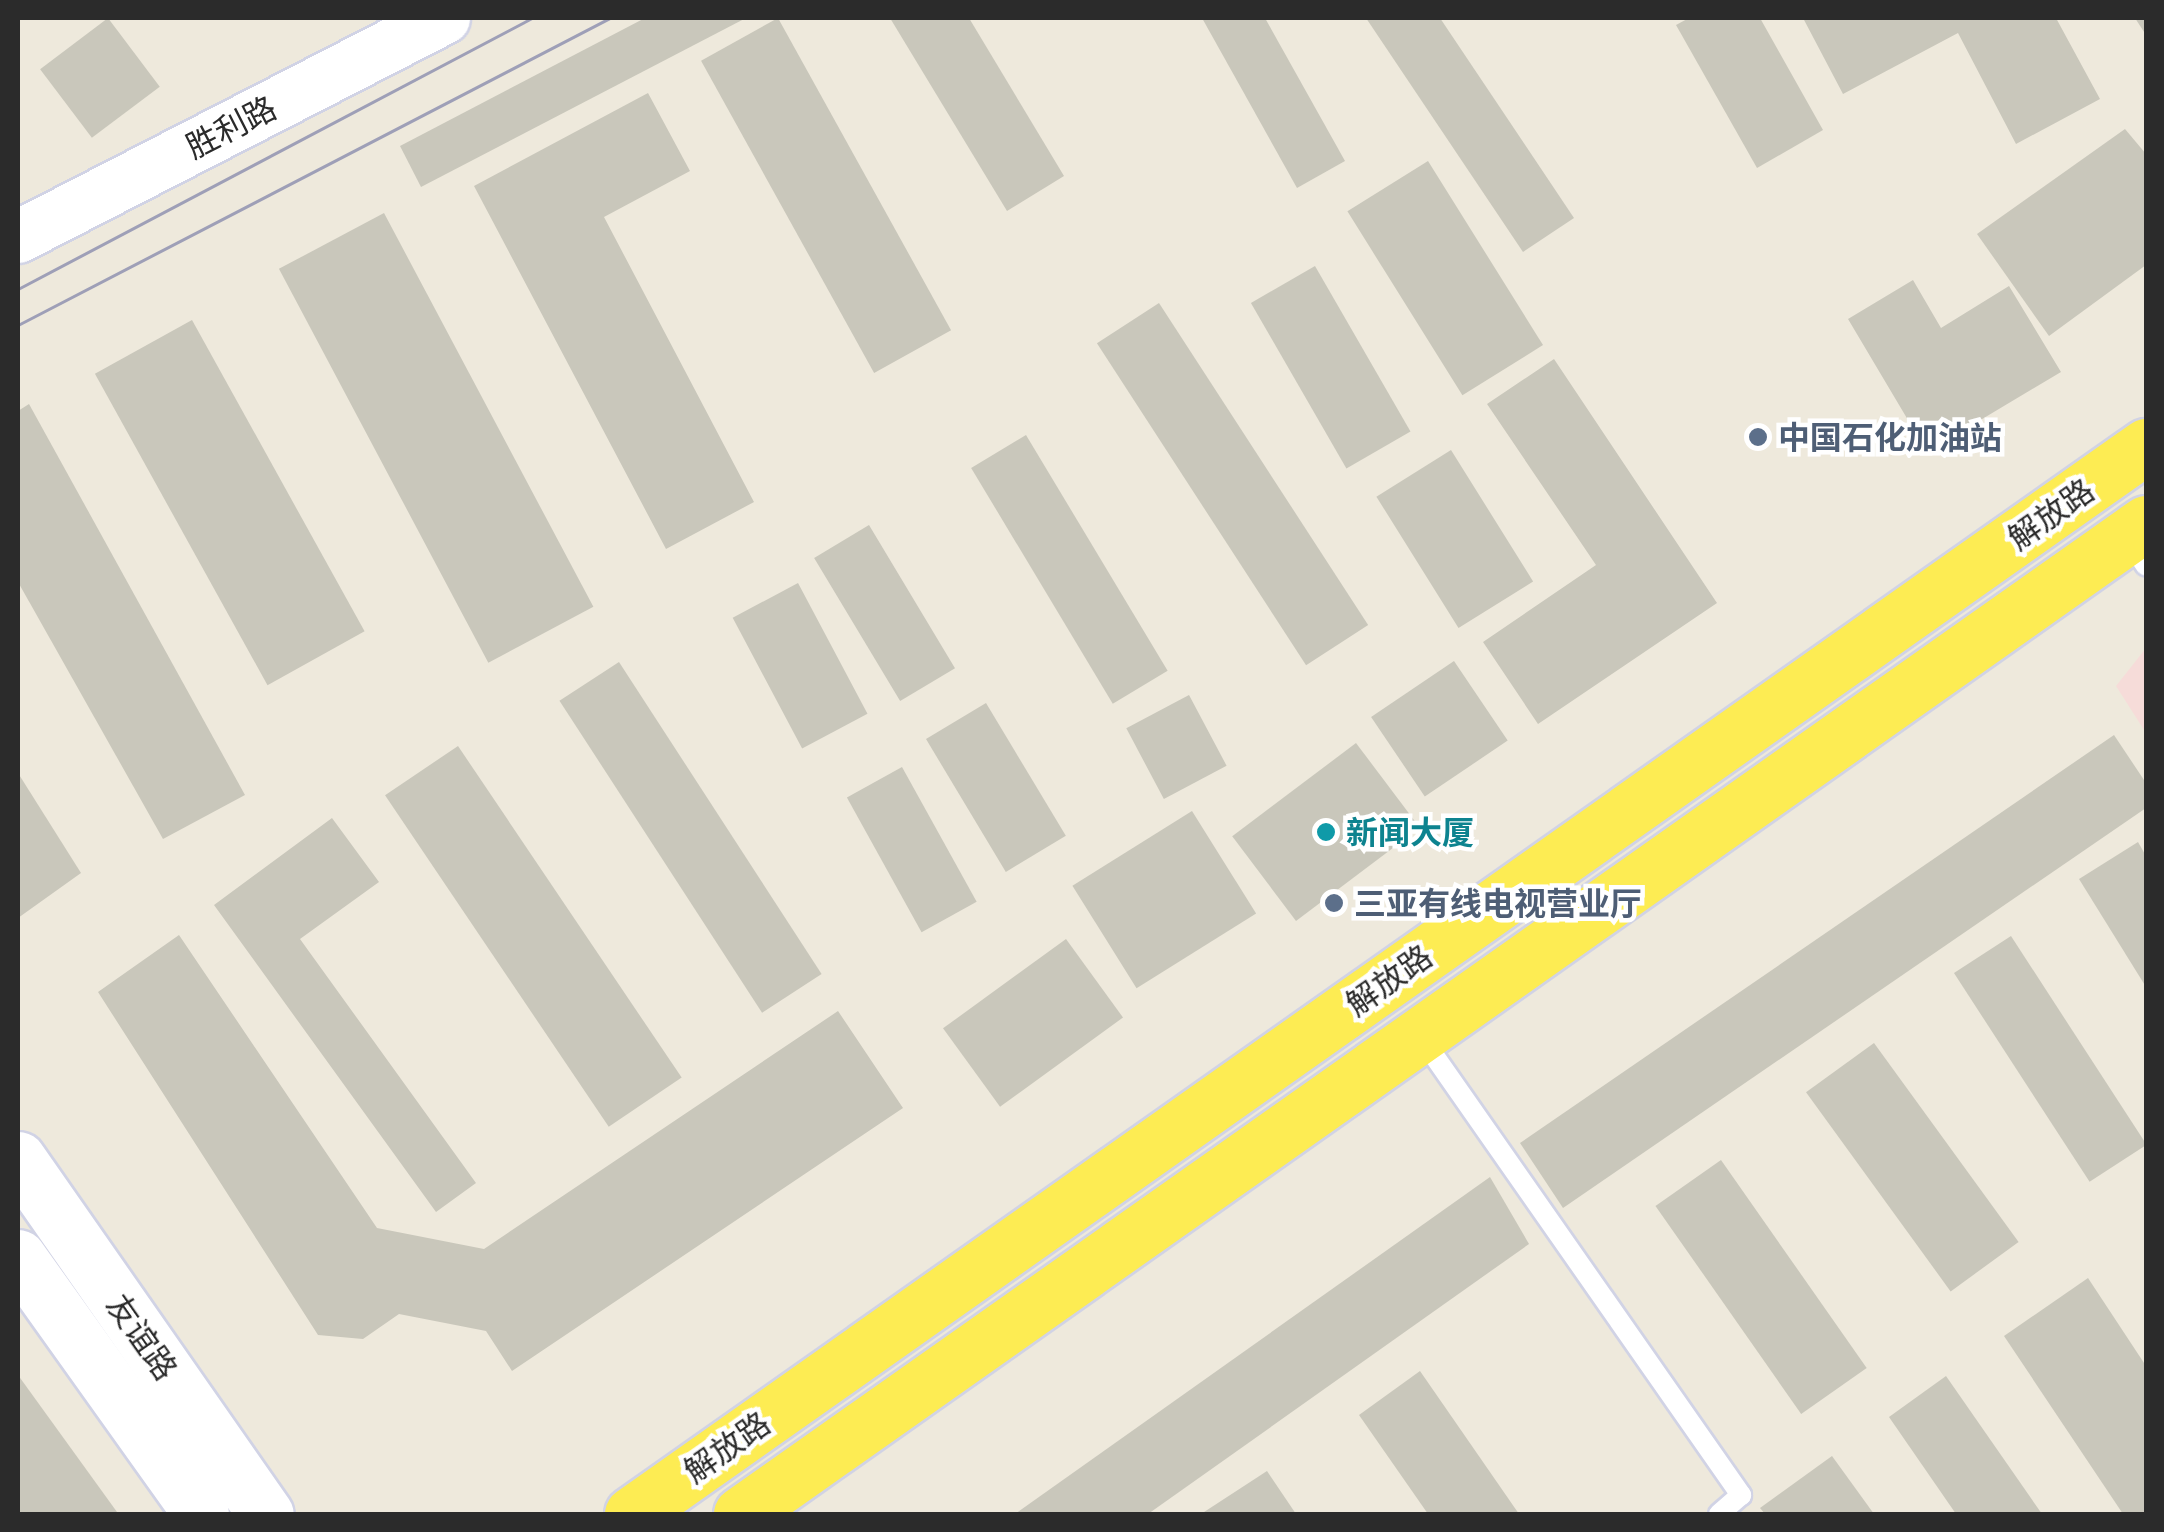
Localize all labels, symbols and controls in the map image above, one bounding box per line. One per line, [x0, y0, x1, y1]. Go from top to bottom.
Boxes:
street label: 胜利路 [180, 88, 282, 166]
place label: 中国石化加油站 [1778, 418, 2002, 456]
marker: 中国石化加油站 [1747, 426, 1769, 448]
street label: 解放路 [2001, 471, 2101, 557]
place label: 新闻大厦 [1346, 813, 1474, 851]
marker: 新闻大厦 [1315, 821, 1337, 843]
place label: 三亚有线电视营业厅 [1354, 884, 1642, 922]
marker: 三亚有线电视营业厅 [1323, 892, 1345, 914]
street label: 解放路 [1339, 937, 1439, 1023]
street label: 友谊路 [99, 1287, 185, 1387]
street label: 解放路 [677, 1404, 777, 1490]

